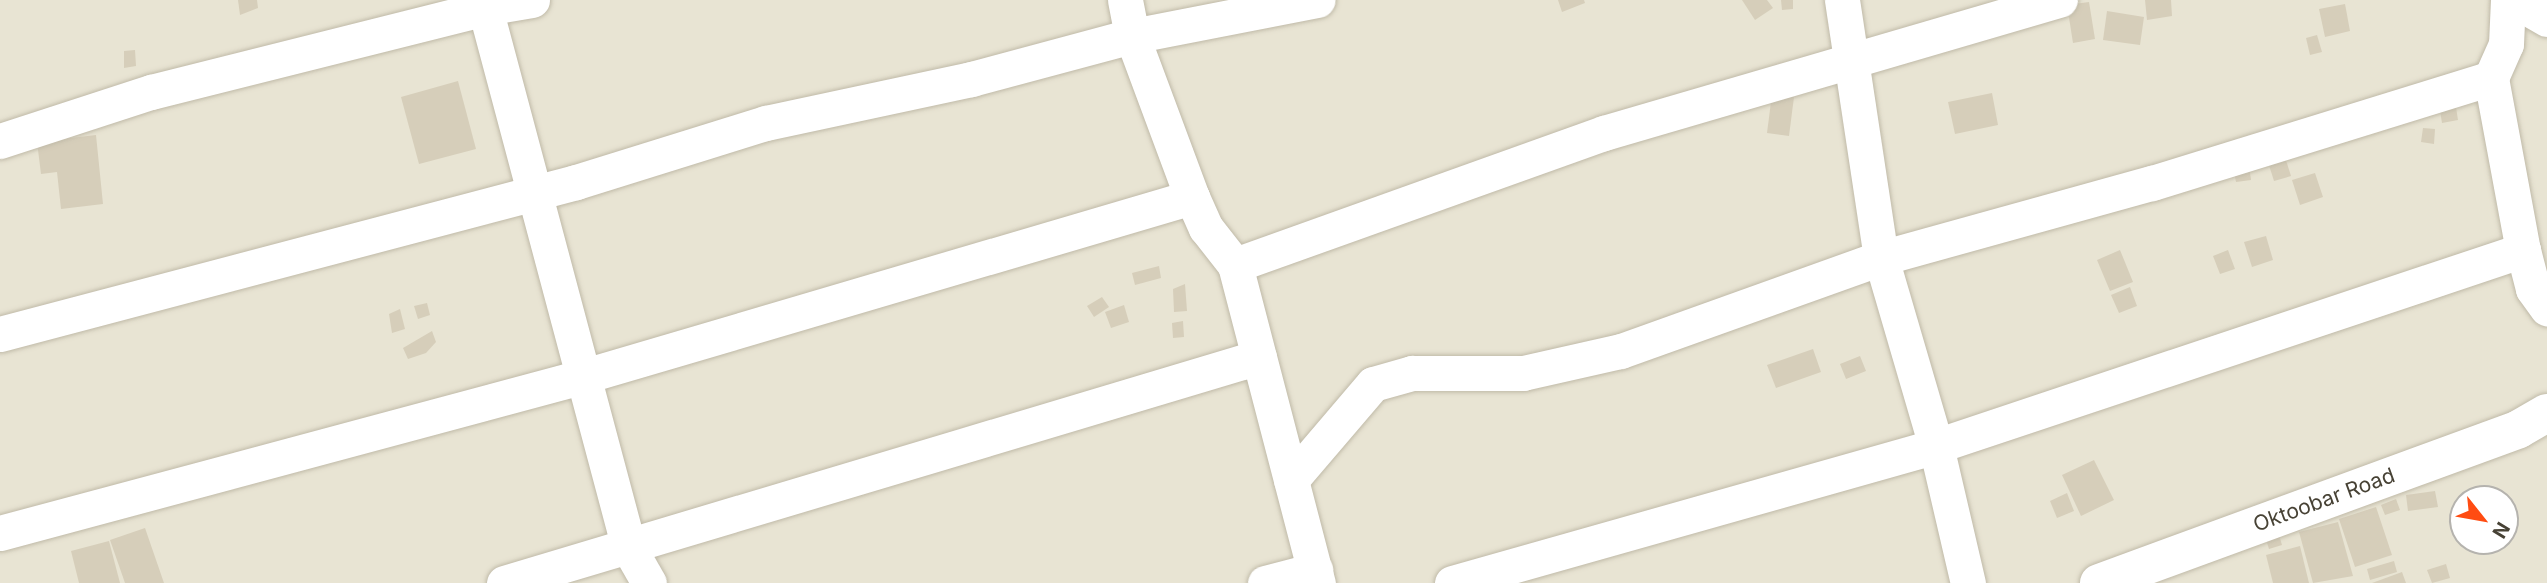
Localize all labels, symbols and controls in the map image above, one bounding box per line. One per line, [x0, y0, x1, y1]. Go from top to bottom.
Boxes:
street label: Oktoobar Road [2250, 463, 2398, 537]
north arrow [2449, 485, 2519, 555]
text: N [2487, 518, 2514, 542]

